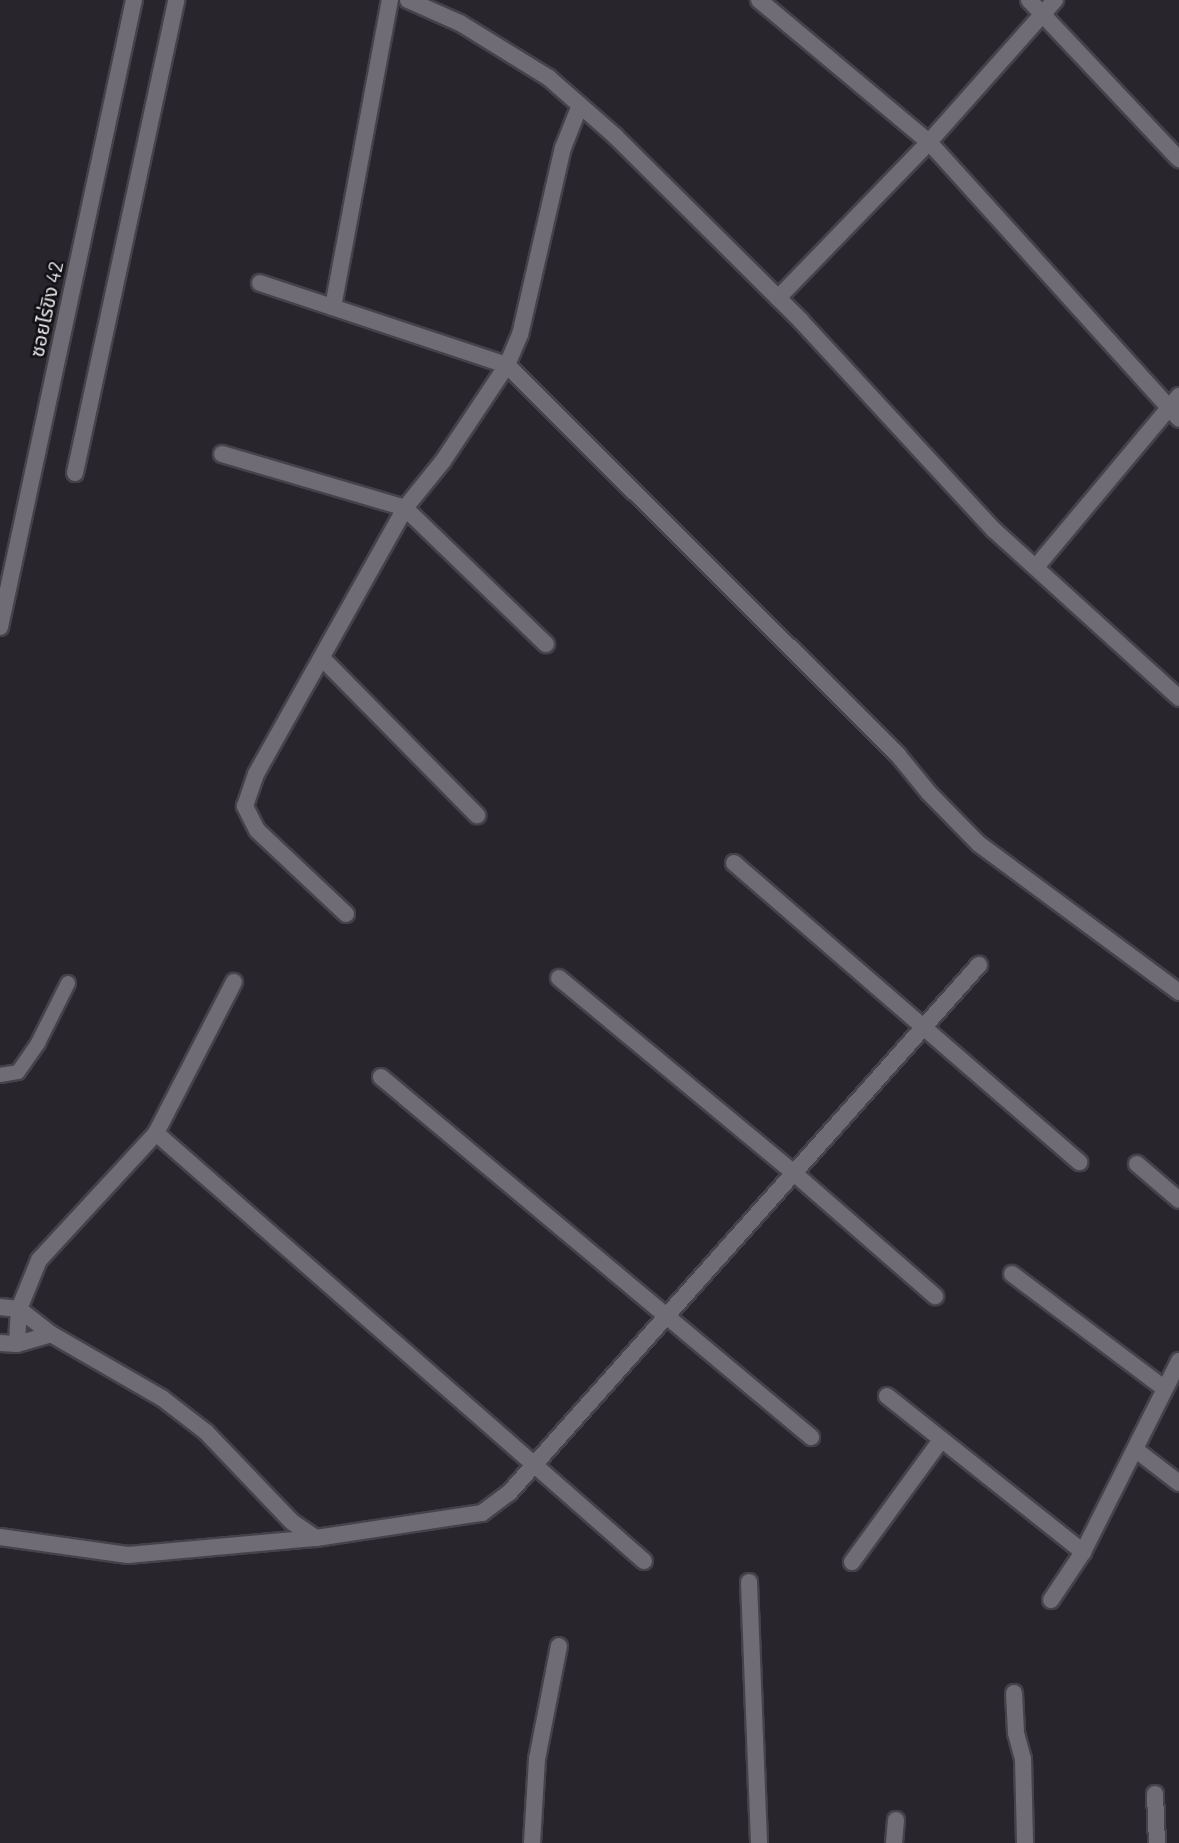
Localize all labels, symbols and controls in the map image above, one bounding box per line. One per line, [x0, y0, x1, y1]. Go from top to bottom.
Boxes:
street label: ซอยไร่ขิง 42 [24, 259, 68, 359]

